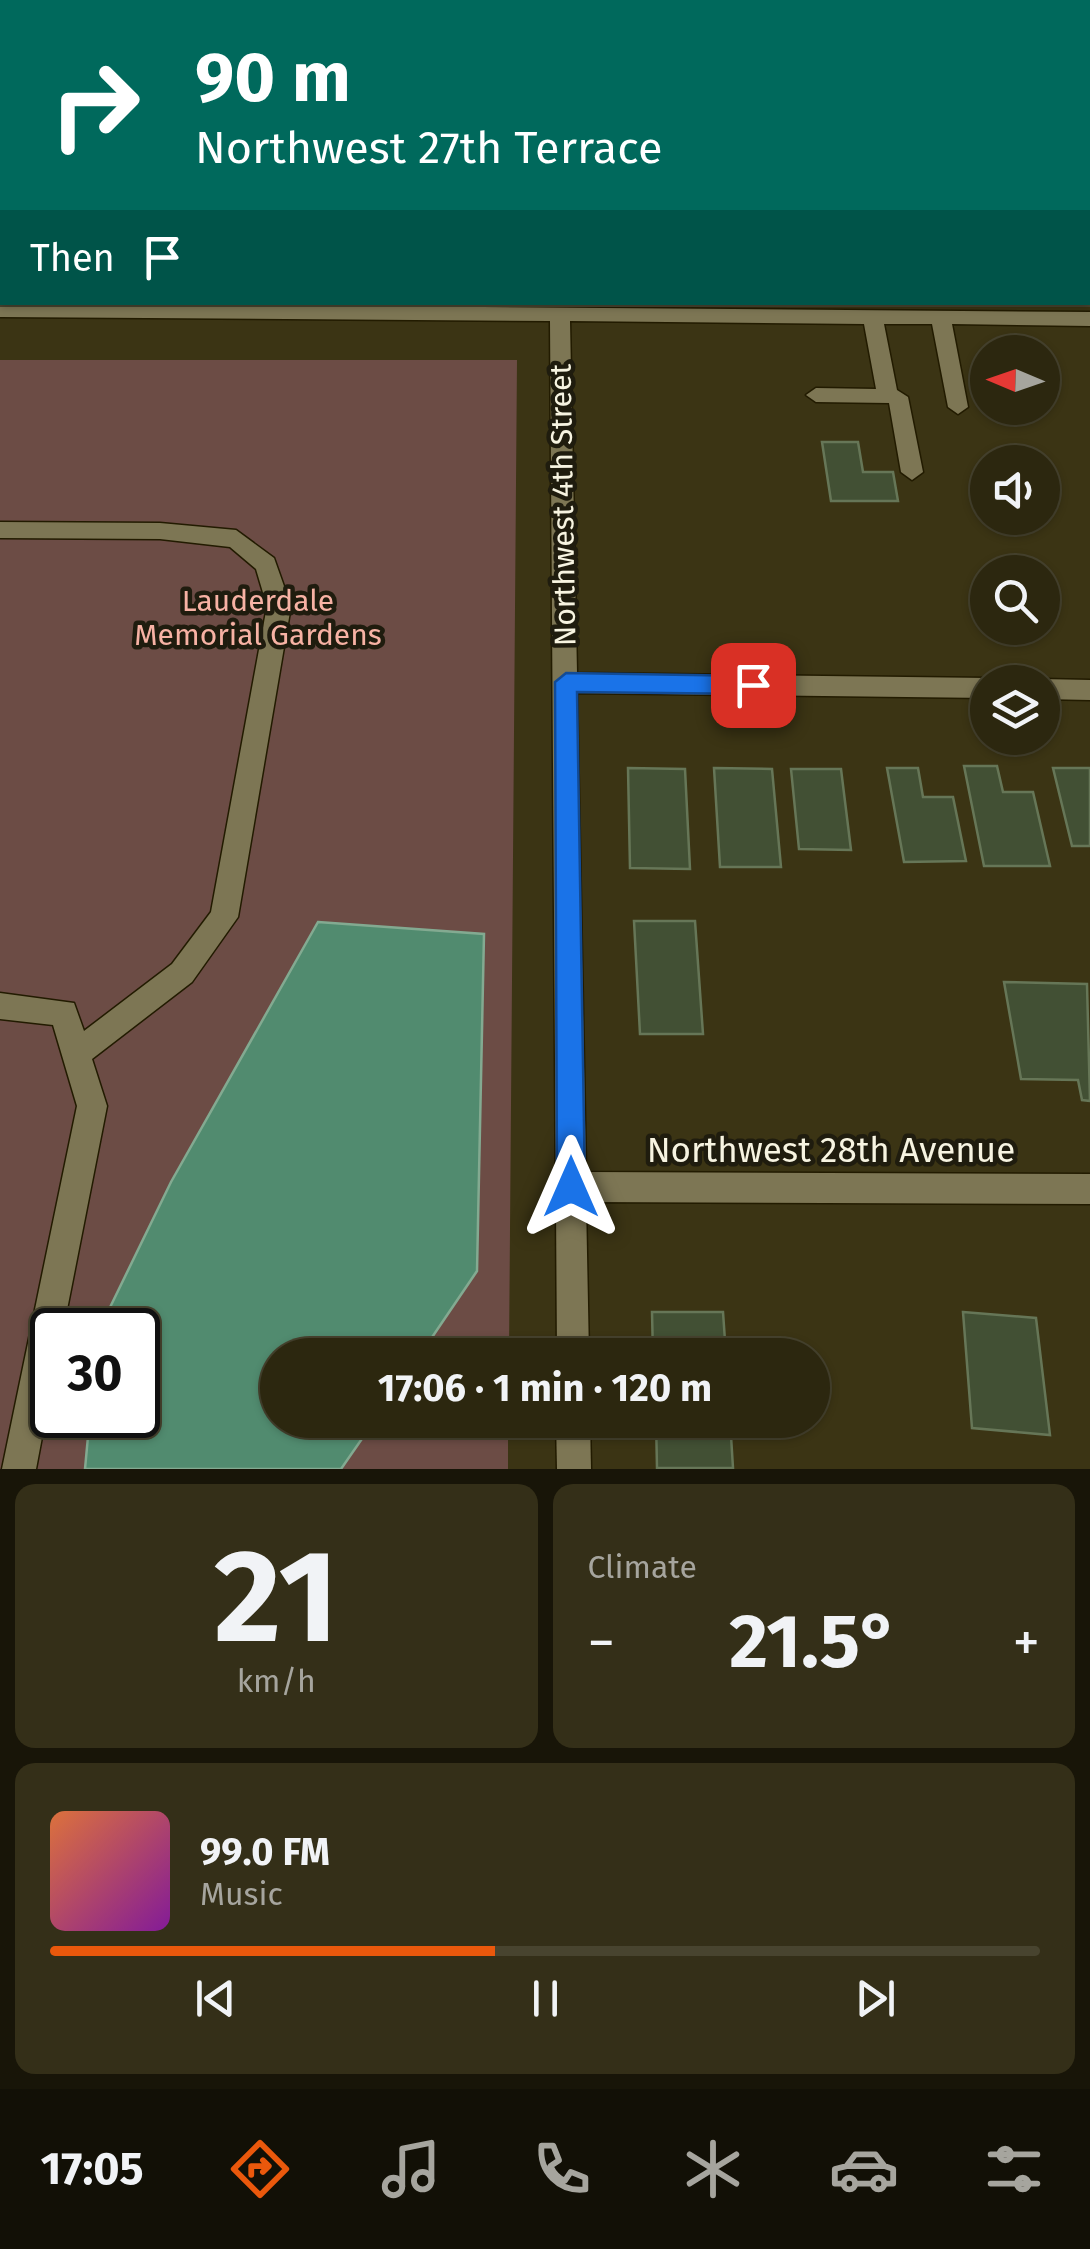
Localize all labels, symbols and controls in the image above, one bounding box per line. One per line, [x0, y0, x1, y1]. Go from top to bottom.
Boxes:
text: 90 m [195, 36, 351, 120]
icon: right [30, 40, 160, 170]
text: Northwest 27th Terrace [195, 121, 662, 175]
icon: arrive [135, 230, 190, 285]
text: Then [30, 235, 115, 281]
north arrow [970, 335, 1060, 425]
map controls [970, 335, 1060, 755]
street label: Northwest 4th Street [543, 363, 583, 646]
button: sound [970, 445, 1060, 535]
button: search [970, 555, 1060, 645]
park label: Lauderdale Memorial Gardens [134, 583, 382, 653]
pin [711, 643, 796, 728]
icon: arrive [726, 658, 781, 713]
button: layers [970, 665, 1060, 755]
street label: Northwest 28th Avenue [647, 1129, 1015, 1171]
position arrow [519, 1135, 623, 1239]
speed limit sign: 30 [30, 1308, 160, 1438]
text: 17:06 · 1 min · 120 m [378, 1365, 712, 1411]
text: 21 [214, 1519, 339, 1675]
text: Climate [588, 1548, 697, 1586]
text: 21.5° [729, 1597, 898, 1687]
text: − [588, 1610, 615, 1676]
text: + [1013, 1610, 1040, 1676]
text: km/h [237, 1662, 316, 1700]
text: 99.0 FM [200, 1829, 330, 1875]
text: Music [200, 1875, 283, 1913]
icon: previous [188, 1971, 243, 2026]
icon: pause [518, 1971, 573, 2026]
icon: next [848, 1971, 903, 2026]
icon: directions [225, 2134, 295, 2204]
icon: music [376, 2134, 446, 2204]
icon: phone [527, 2134, 597, 2204]
icon: climate [678, 2134, 748, 2204]
icon: car [829, 2134, 899, 2204]
icon: filters [979, 2134, 1049, 2204]
text: 17:05 [40, 2142, 144, 2196]

